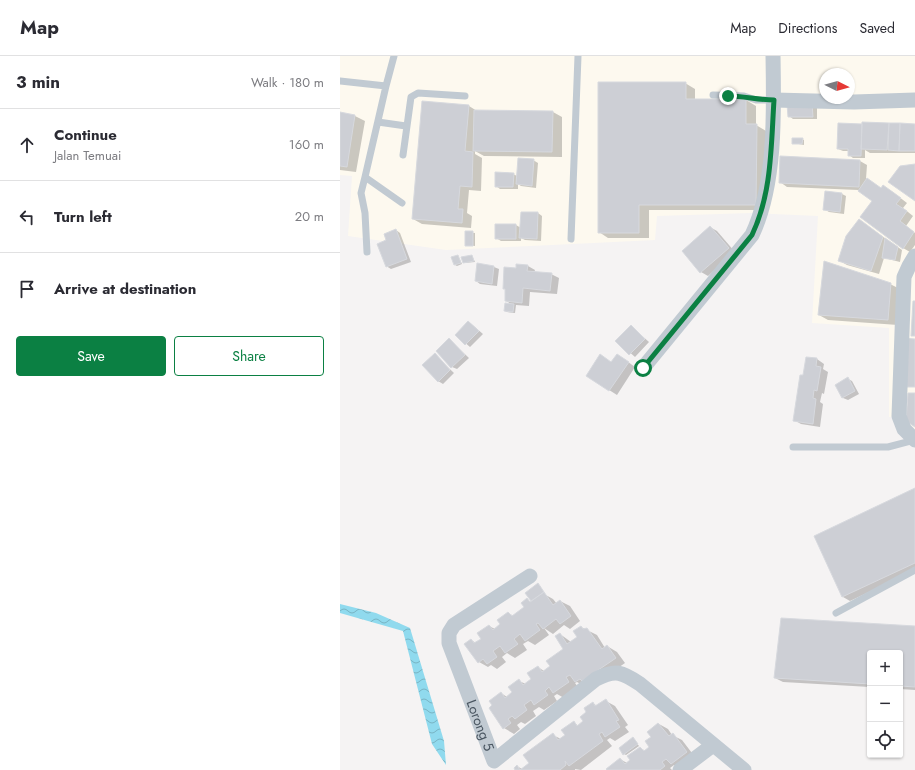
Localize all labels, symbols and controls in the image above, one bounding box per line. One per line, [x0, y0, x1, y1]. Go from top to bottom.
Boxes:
text: Map [20, 14, 59, 41]
text: Map [730, 18, 756, 38]
text: Directions [778, 18, 838, 38]
text: Saved [860, 18, 895, 38]
north arrow [819, 68, 855, 104]
text: 3 min [16, 70, 60, 94]
text: Walk · 180 m [251, 73, 324, 92]
route end [719, 87, 737, 105]
text: Continue [54, 124, 117, 146]
icon: ahead [16, 134, 38, 156]
text: 160 m [289, 135, 324, 154]
text: Jalan Temuai [54, 146, 121, 165]
icon: left [16, 206, 38, 228]
text: Turn left [54, 206, 112, 228]
text: 20 m [295, 207, 324, 226]
icon: arrive [16, 278, 38, 300]
text: Arrive at destination [54, 278, 196, 300]
button: Save [16, 336, 166, 376]
button: Share [174, 336, 324, 376]
route start [634, 359, 652, 377]
map controls [867, 650, 903, 758]
button: + [867, 650, 903, 686]
button: − [867, 686, 903, 722]
street label: Lorong 5 [462, 697, 499, 754]
button: locate [867, 722, 903, 758]

